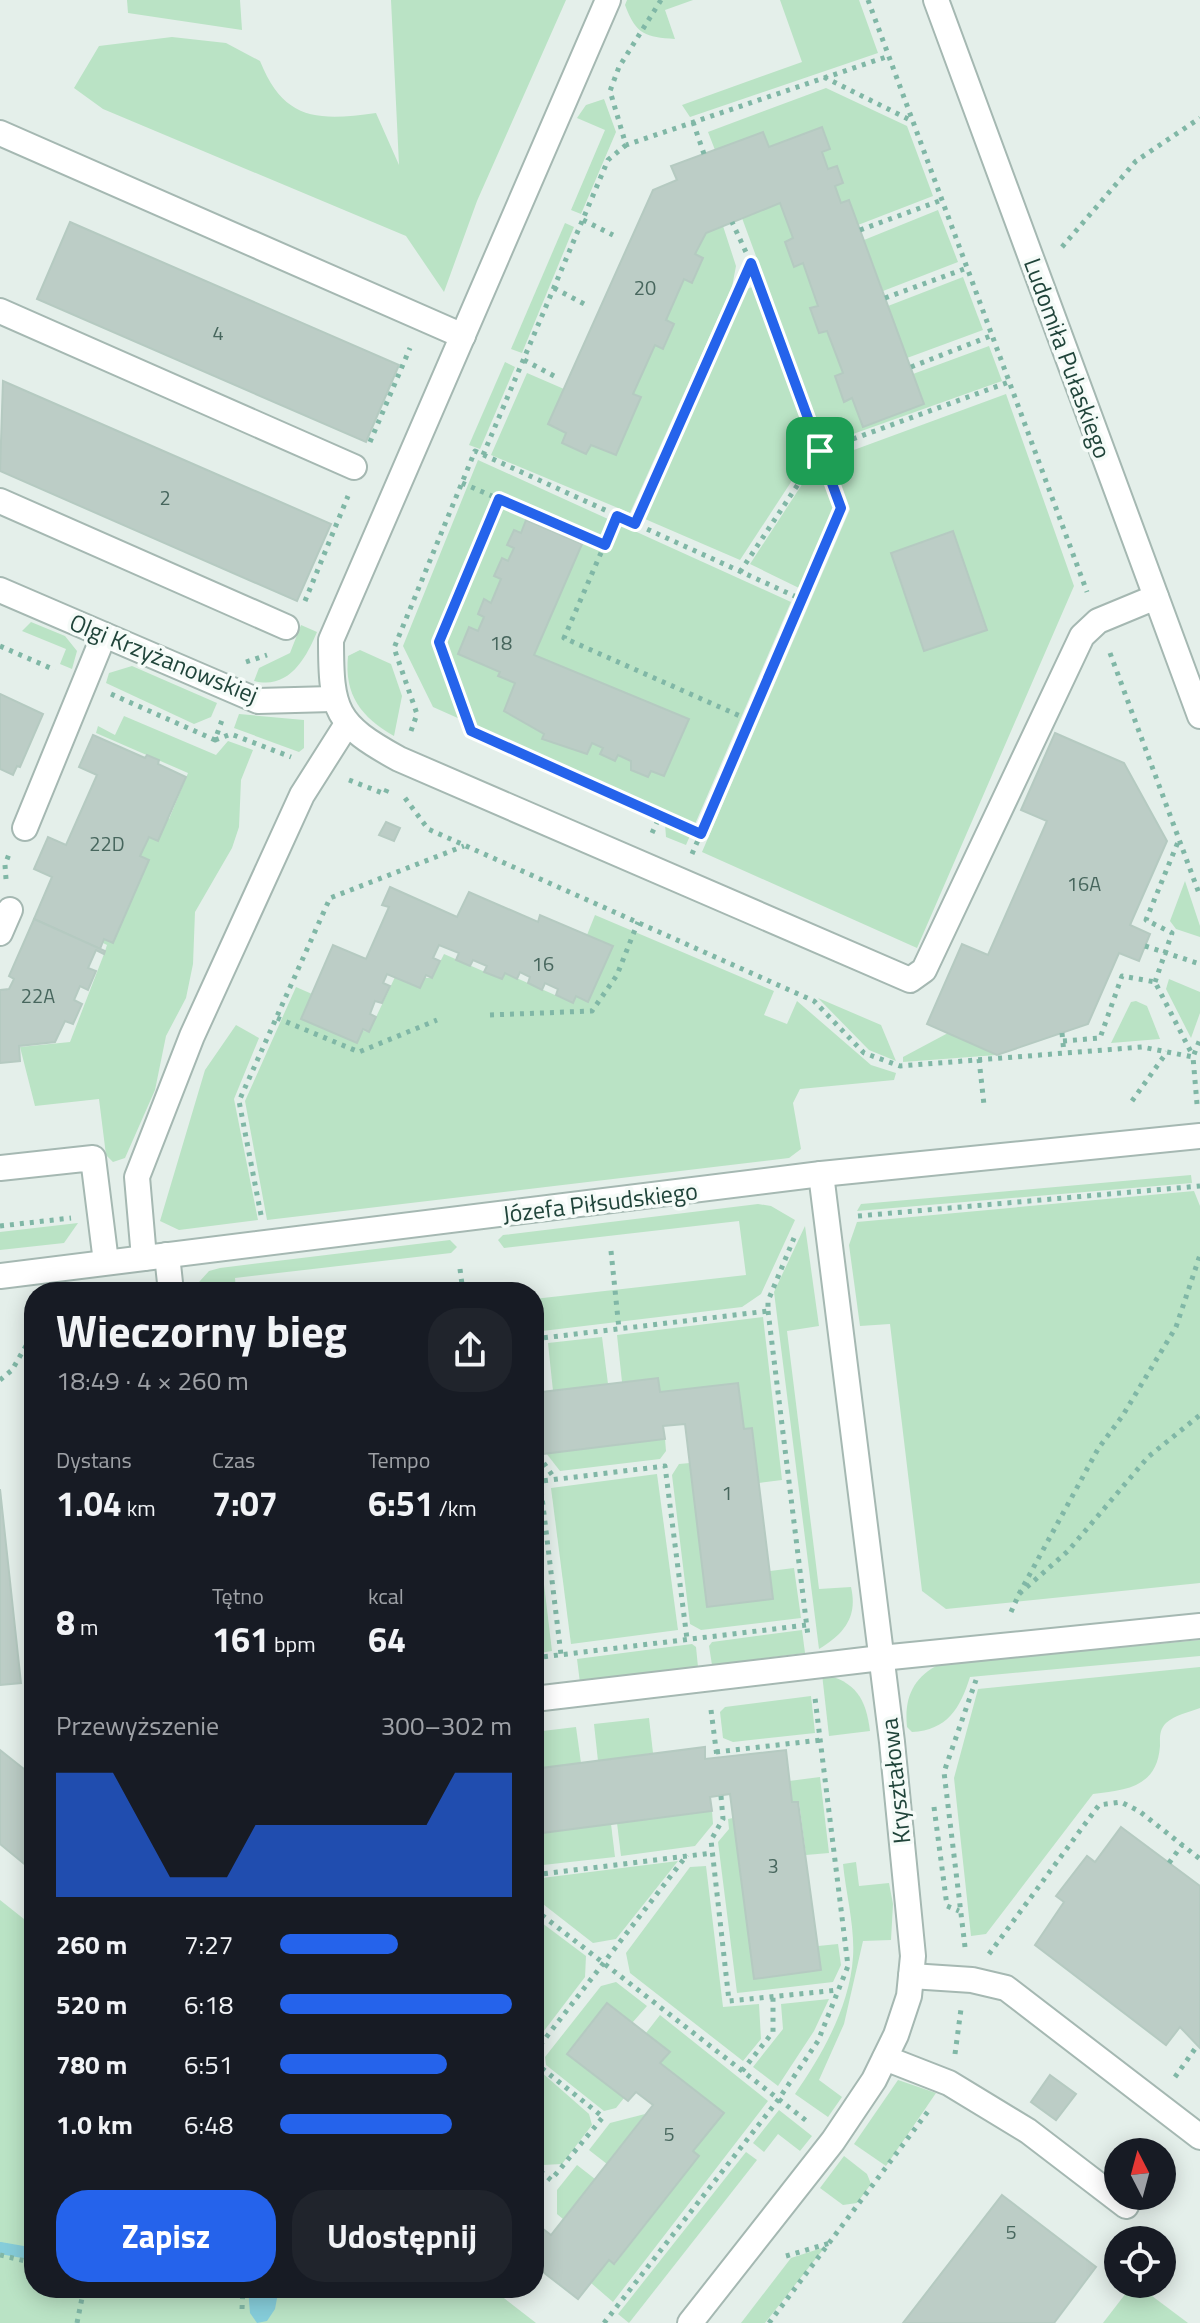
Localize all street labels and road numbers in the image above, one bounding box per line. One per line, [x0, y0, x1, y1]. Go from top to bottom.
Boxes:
street label: Ludomiła Pułaskiego [1015, 253, 1121, 463]
street label: Olgi Krzyżanowskiej [64, 604, 264, 712]
street label: Józefa Piłsudskiego [500, 1172, 700, 1232]
street label: Kryształowa [871, 1716, 919, 1846]

